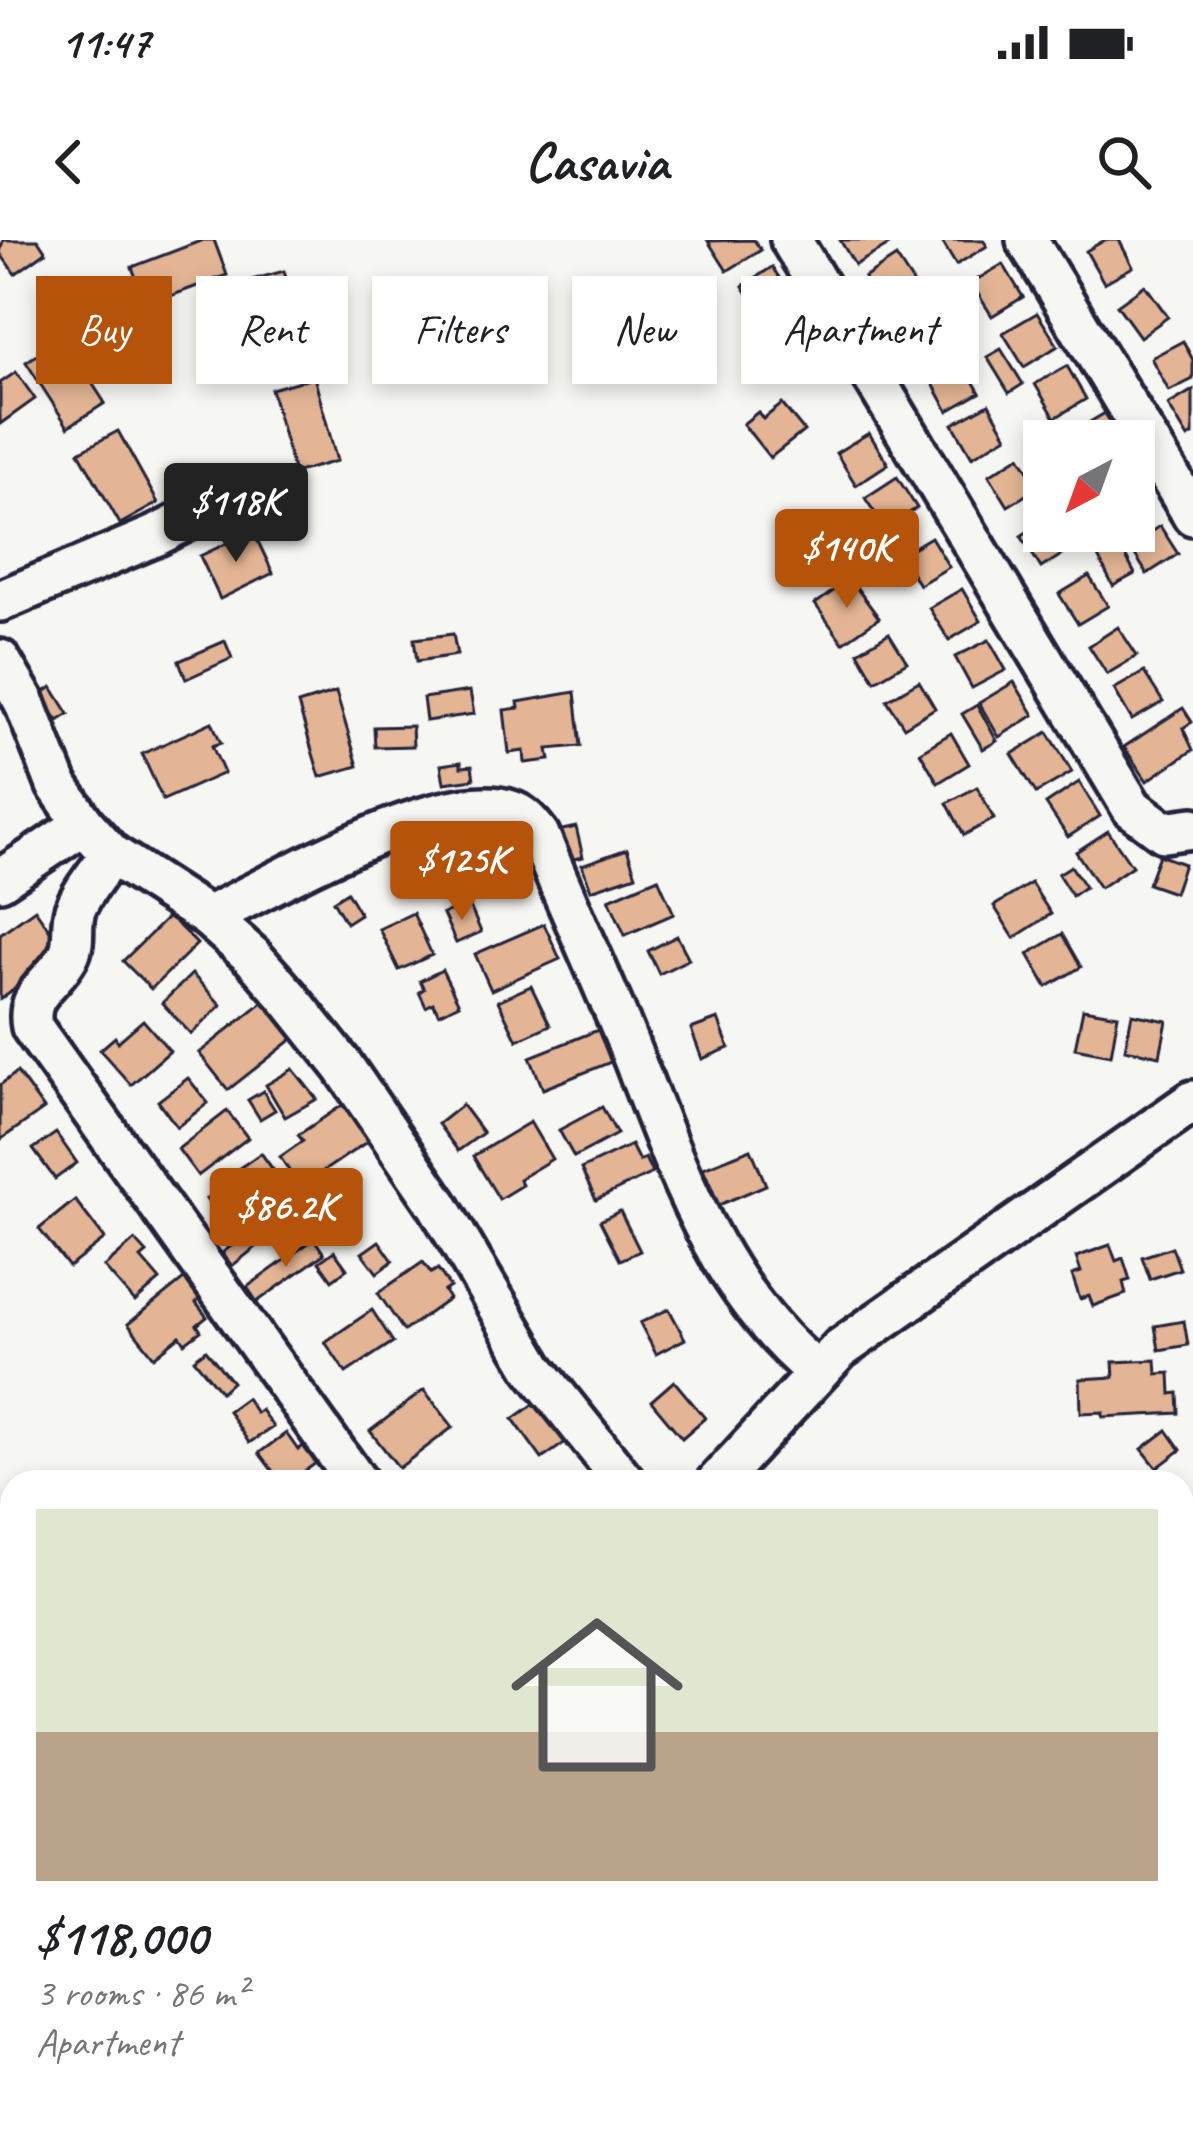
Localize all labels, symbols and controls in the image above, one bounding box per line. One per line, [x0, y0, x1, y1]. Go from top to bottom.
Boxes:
text: 11:47 [60, 14, 150, 71]
text: Casavia [525, 128, 668, 196]
icon: back [36, 129, 102, 195]
icon: search [1091, 129, 1157, 195]
chip: Buy [36, 276, 172, 384]
chip: Rent [196, 276, 348, 384]
chip: Filters [372, 276, 548, 384]
chip: New [572, 276, 717, 384]
chip: Apartment [741, 276, 979, 384]
north arrow [1023, 420, 1155, 552]
map controls [1023, 420, 1155, 552]
pin: $118K [152, 463, 320, 565]
text: $118K [191, 477, 281, 526]
pin: $140K [763, 509, 931, 611]
text: $140K [802, 523, 892, 572]
pin: $125K [378, 821, 546, 923]
text: $125K [417, 835, 507, 884]
pin: $86.2K [188, 1168, 384, 1270]
text: $86.2K [237, 1182, 335, 1231]
icon: home [489, 1587, 705, 1803]
text: $118,000 [36, 1905, 207, 1969]
text: 3 rooms · 86 m² [36, 1969, 247, 2018]
text: Apartment [36, 2018, 179, 2067]

